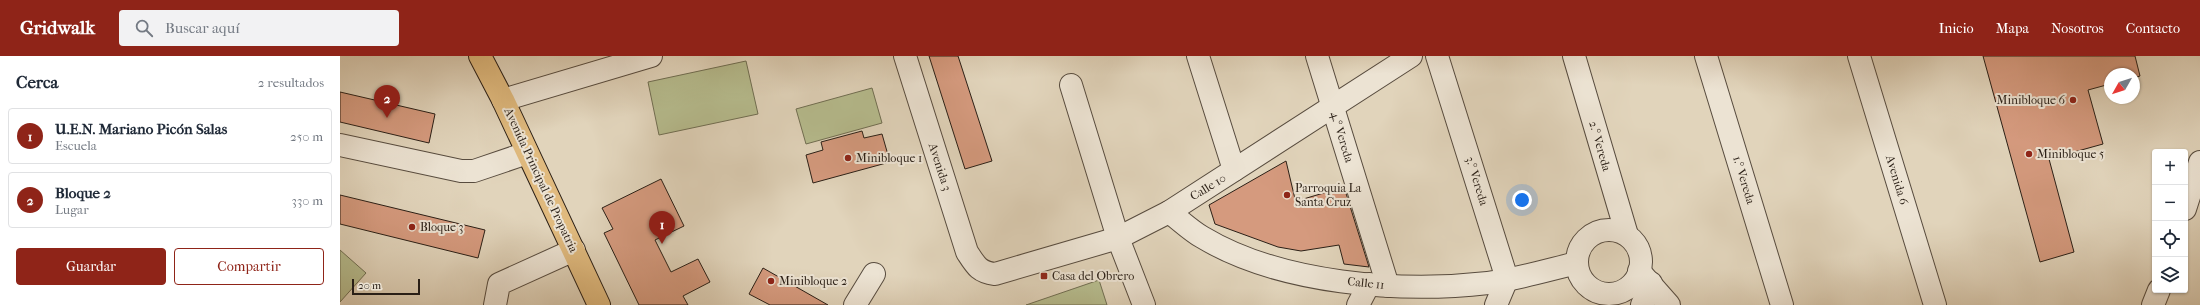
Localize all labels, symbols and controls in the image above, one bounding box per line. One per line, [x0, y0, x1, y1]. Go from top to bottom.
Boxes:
search box [119, 10, 399, 46]
text: Gridwalk [20, 17, 95, 39]
icon: search [133, 17, 155, 39]
text: Buscar aquí [165, 19, 240, 37]
text: Inicio [1939, 20, 1974, 37]
text: Mapa [1996, 20, 2029, 37]
text: Nosotros [2051, 20, 2104, 37]
text: Contacto [2126, 20, 2180, 37]
north arrow [2104, 68, 2140, 104]
text: Cerca [16, 72, 58, 92]
text: 2 resultados [258, 75, 324, 90]
pin: 2 [374, 85, 400, 118]
place label: Minibloque 6 [1997, 93, 2065, 107]
marker: Minibloque 6 [2068, 95, 2078, 105]
street label: Avenida Principal de Propatria [501, 105, 581, 255]
street label: 4.° Vereda [1328, 110, 1357, 165]
street label: 2.° Vereda [1586, 119, 1614, 173]
text: U.E.N. Mariano Picón Salas [55, 120, 227, 138]
text: 1 [28, 129, 32, 144]
text: 250 m [290, 129, 323, 144]
text: Escuela [55, 138, 97, 153]
street label: Avenida 3 [925, 140, 954, 193]
place label: Minibloque 5 [2037, 147, 2104, 161]
marker: Minibloque 5 [2024, 149, 2034, 159]
map controls [2152, 149, 2188, 293]
button: + [2152, 149, 2188, 185]
place label: Minibloque 1 [856, 151, 922, 165]
marker: Minibloque 1 [843, 153, 853, 163]
street label: Avenida 6 [1883, 153, 1911, 207]
street label: 1.° Vereda [1730, 154, 1758, 206]
street label: 3.° Vereda [1463, 155, 1491, 208]
street label: Calle 10 [1188, 171, 1228, 203]
place label: Parroquia La Santa Cruz [1295, 181, 1362, 209]
text: Bloque 2 [55, 184, 111, 202]
button: − [2152, 185, 2188, 221]
marker: Parroquia La Santa Cruz [1282, 190, 1292, 200]
your location [1512, 190, 1532, 210]
text: 2 [27, 193, 33, 208]
text: 330 m [292, 193, 323, 208]
text: Lugar [55, 202, 89, 217]
pin: 1 [649, 211, 675, 244]
place label: Bloque 3 [420, 220, 464, 234]
button: locate [2152, 221, 2188, 257]
marker: Bloque 3 [407, 222, 417, 232]
button: Guardar [16, 248, 166, 285]
button: Compartir [174, 248, 324, 285]
button: layers [2152, 257, 2188, 293]
place label: Casa del Obrero [1052, 269, 1134, 283]
marker: Casa del Obrero [1039, 271, 1049, 281]
place label: Minibloque 2 [779, 274, 847, 288]
street label: Calle 11 [1347, 274, 1385, 292]
marker: Minibloque 2 [766, 276, 776, 286]
scale bar [352, 277, 420, 296]
text: 20 m [358, 279, 381, 292]

